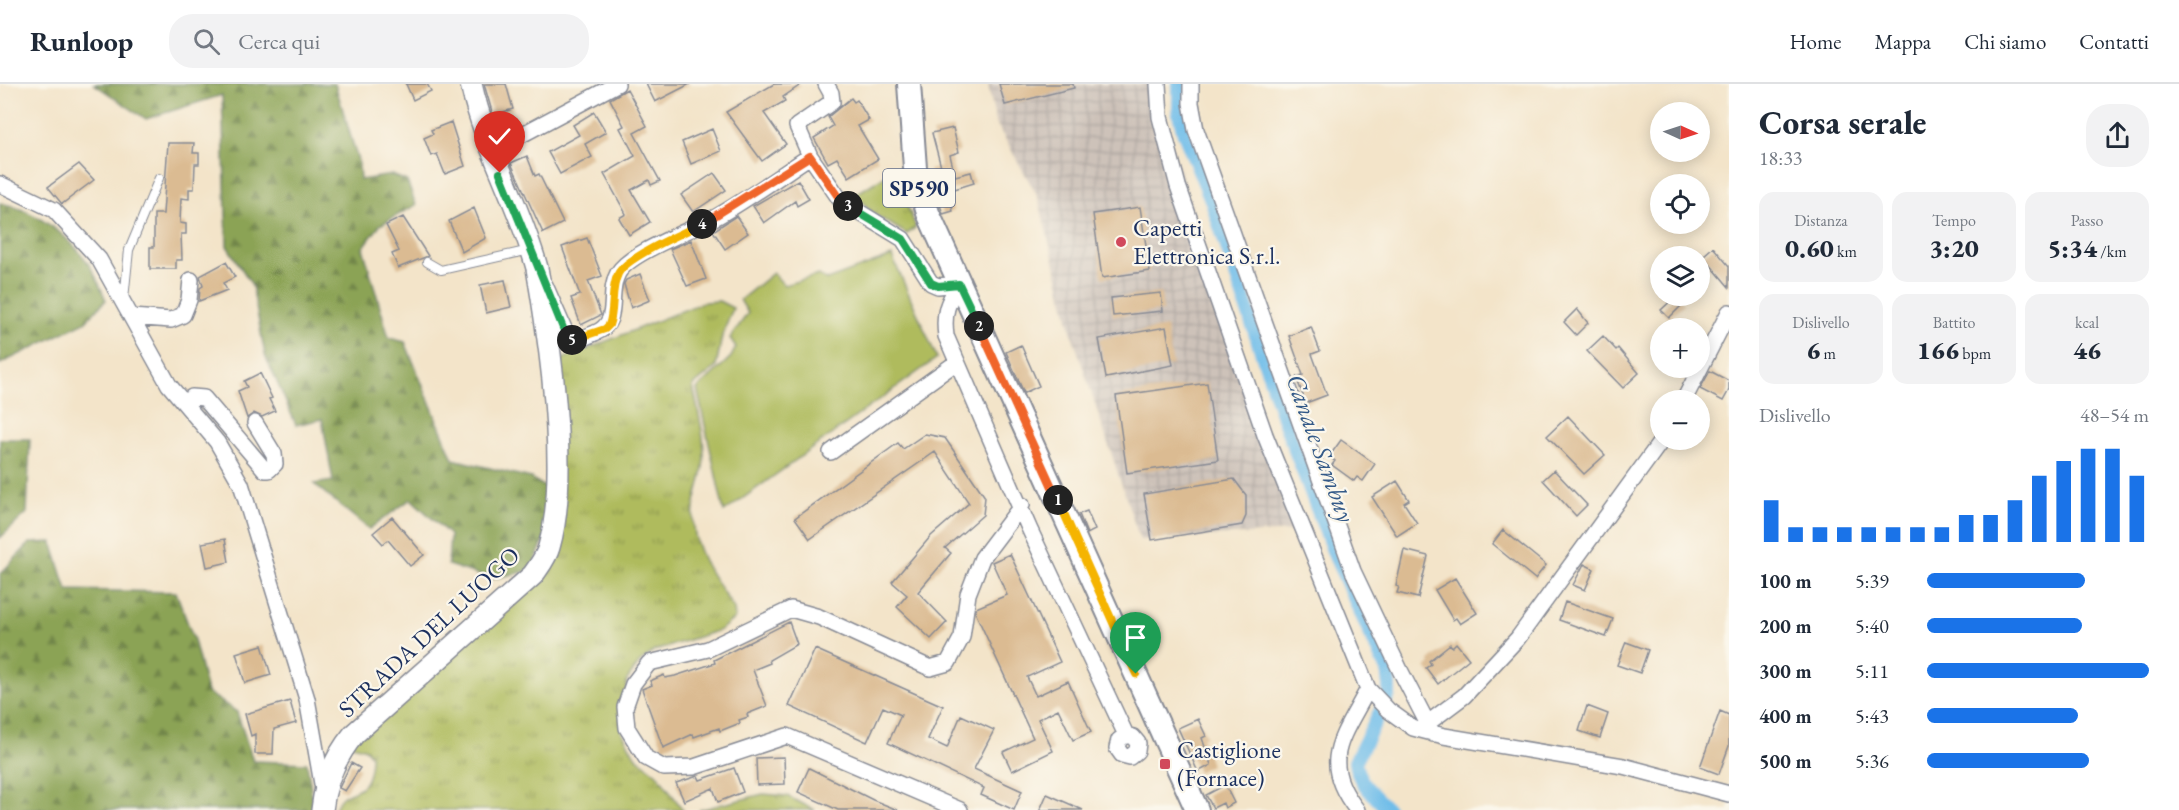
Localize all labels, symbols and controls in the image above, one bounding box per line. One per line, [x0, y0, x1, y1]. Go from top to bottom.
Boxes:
search box [169, 14, 589, 68]
text: Runloop [30, 23, 133, 59]
icon: search [190, 25, 223, 58]
text: Cerca qui [238, 27, 320, 56]
text: Home [1790, 28, 1842, 55]
text: Mappa [1875, 28, 1931, 55]
text: Chi siamo [1964, 28, 2046, 55]
text: Contatti [2079, 28, 2149, 55]
text: Corsa serale [1759, 101, 1926, 144]
north arrow [1650, 102, 1710, 162]
map controls [1650, 102, 1710, 450]
button: share [2086, 104, 2149, 167]
pin [474, 111, 525, 173]
icon: check [483, 120, 516, 153]
text: 18:33 [1759, 145, 1802, 171]
road number: SP590 [883, 169, 955, 207]
button: locate [1650, 174, 1710, 234]
pin: 3 [833, 191, 863, 221]
text: 3 [844, 195, 852, 216]
pin: 4 [687, 209, 717, 239]
text: Distanza [1794, 210, 1848, 231]
text: Tempo [1932, 210, 1976, 231]
text: Passo [2071, 210, 2103, 231]
place label: Capetti Elettronica S.r.l. [1133, 212, 1280, 271]
text: 4 [698, 213, 706, 234]
text: 0.60 [1785, 231, 1834, 265]
text: 3:20 [1929, 231, 1979, 265]
text: 5:34 [2047, 231, 2097, 265]
marker: Capetti Elettronica S.r.l. [1114, 235, 1128, 249]
text: km [1834, 241, 1857, 262]
text: /km [2097, 241, 2127, 262]
button: layers [1650, 246, 1710, 306]
pin: 2 [964, 311, 994, 341]
text: Dislivello [1792, 312, 1850, 333]
text: Battito [1933, 312, 1975, 333]
text: kcal [2075, 312, 2099, 333]
text: 2 [975, 315, 983, 336]
button: + [1650, 318, 1710, 378]
pin: 5 [557, 325, 587, 355]
text: 5 [568, 329, 576, 350]
text: 6 [1806, 333, 1820, 367]
text: 166 [1917, 333, 1959, 367]
text: 46 [2073, 333, 2101, 367]
text: m [1820, 343, 1836, 364]
text: bpm [1959, 343, 1991, 364]
water label: Canale Sambuy [1278, 369, 1364, 527]
button: − [1650, 390, 1710, 450]
text: Dislivello [1759, 402, 1831, 428]
text: 48–54 m [2080, 402, 2149, 428]
pin: 1 [1043, 485, 1073, 515]
text: 1 [1054, 489, 1062, 510]
street label: STRADA DEL LUOGO [331, 539, 526, 724]
text: 100 m [1759, 568, 1812, 594]
text: 5:39 [1855, 568, 1889, 594]
pin [1110, 612, 1161, 674]
text: 200 m [1759, 613, 1812, 639]
text: 5:40 [1855, 613, 1889, 639]
icon: arrive [1119, 621, 1152, 654]
text: 300 m [1759, 658, 1812, 684]
text: 5:11 [1855, 658, 1889, 684]
text: 400 m [1759, 703, 1812, 729]
text: 5:43 [1855, 703, 1889, 729]
place label: Castiglione (Fornace) [1177, 734, 1281, 793]
text: 500 m [1759, 748, 1812, 774]
text: 5:36 [1855, 748, 1889, 774]
marker: Castiglione (Fornace) [1158, 757, 1172, 771]

